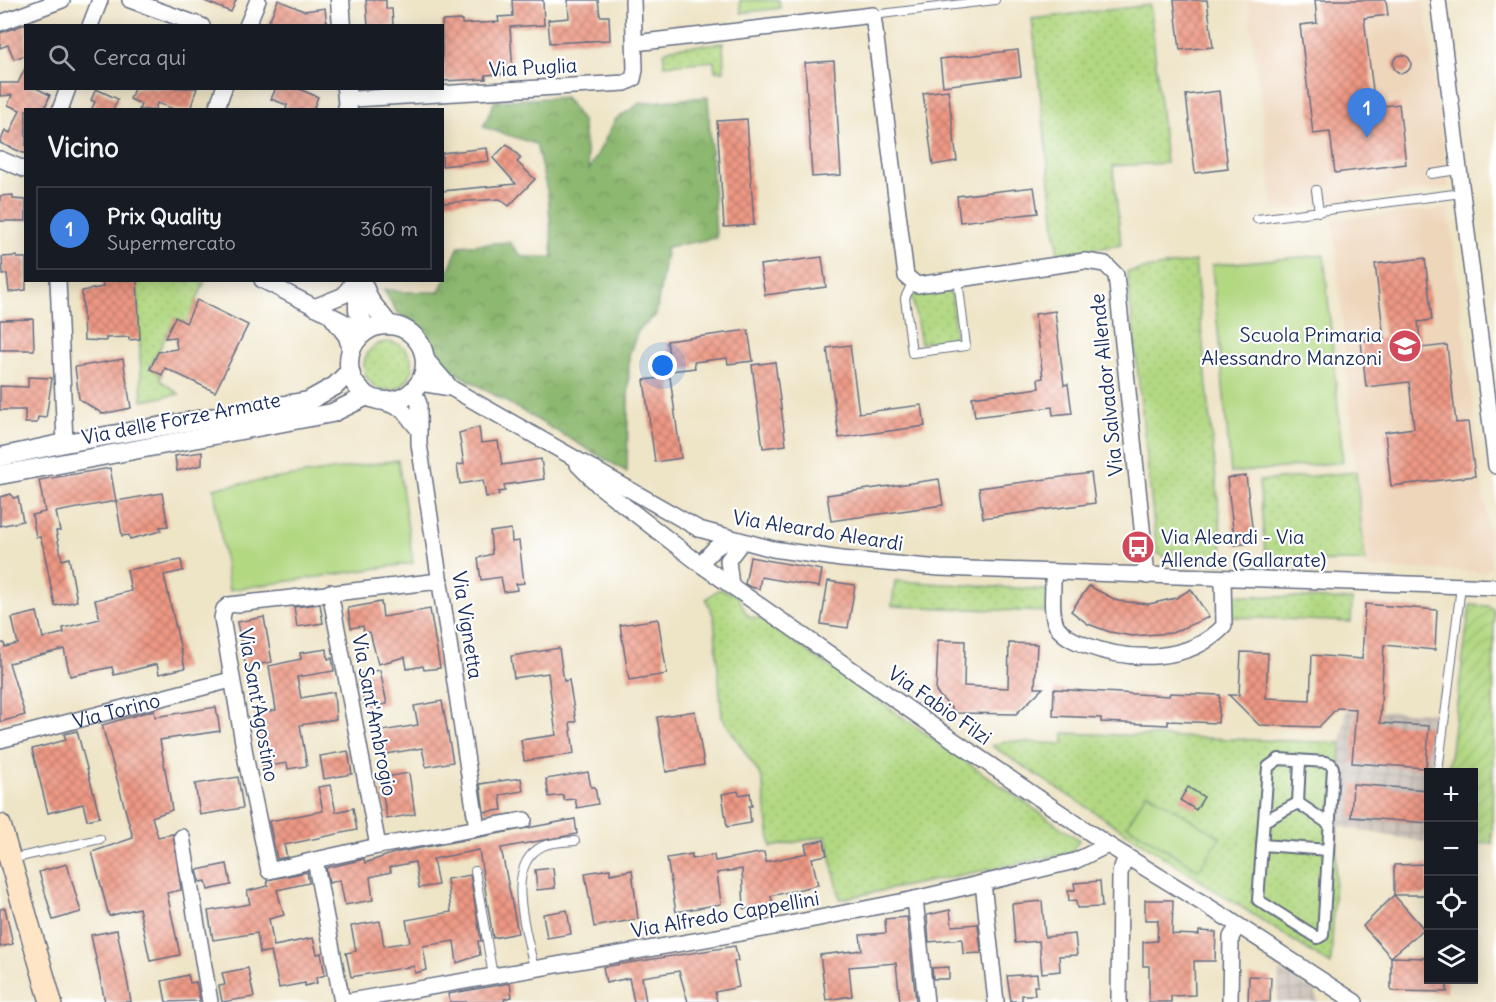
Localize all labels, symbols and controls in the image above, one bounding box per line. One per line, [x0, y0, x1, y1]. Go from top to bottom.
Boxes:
search box [24, 24, 444, 90]
icon: search [45, 41, 78, 74]
text: Cerca qui [93, 43, 186, 71]
street label: Via Puglia [488, 52, 578, 82]
pin: 1 [1348, 88, 1386, 138]
text: Vicino [48, 131, 119, 164]
text: Prix Quality [107, 202, 222, 230]
text: 1 [66, 216, 73, 241]
text: 360 m [360, 216, 418, 241]
text: Supermercato [107, 230, 236, 255]
street label: Via Salvador Allende [1084, 292, 1128, 478]
place label: Scuola Primaria Alessandro Manzoni [1201, 322, 1382, 370]
school or university icon: Scuola Primaria Alessandro Manzoni [1387, 328, 1423, 364]
your location [648, 351, 677, 380]
street label: Via delle Forze Armate [79, 386, 283, 450]
street label: Via Aleardo Aleardi [731, 504, 905, 556]
place label: Via Aleardi - Via Allende (Gallarate) [1161, 524, 1326, 572]
bus stop icon: Via Aleardi - Via Allende (Gallarate) [1120, 529, 1156, 565]
street label: Via Vignetta [447, 569, 489, 681]
street label: Via Sant'Agostino [233, 626, 285, 784]
street label: Via Sant'Ambrogio [347, 632, 403, 798]
street label: Via Fabio Filzi [883, 660, 997, 750]
street label: Via Torino [70, 687, 162, 733]
map controls [1424, 768, 1478, 984]
button: + [1424, 768, 1478, 822]
button: − [1424, 822, 1478, 876]
button: locate [1424, 876, 1478, 930]
street label: Via Alfredo Cappellini [629, 885, 821, 943]
button: layers [1424, 930, 1478, 984]

